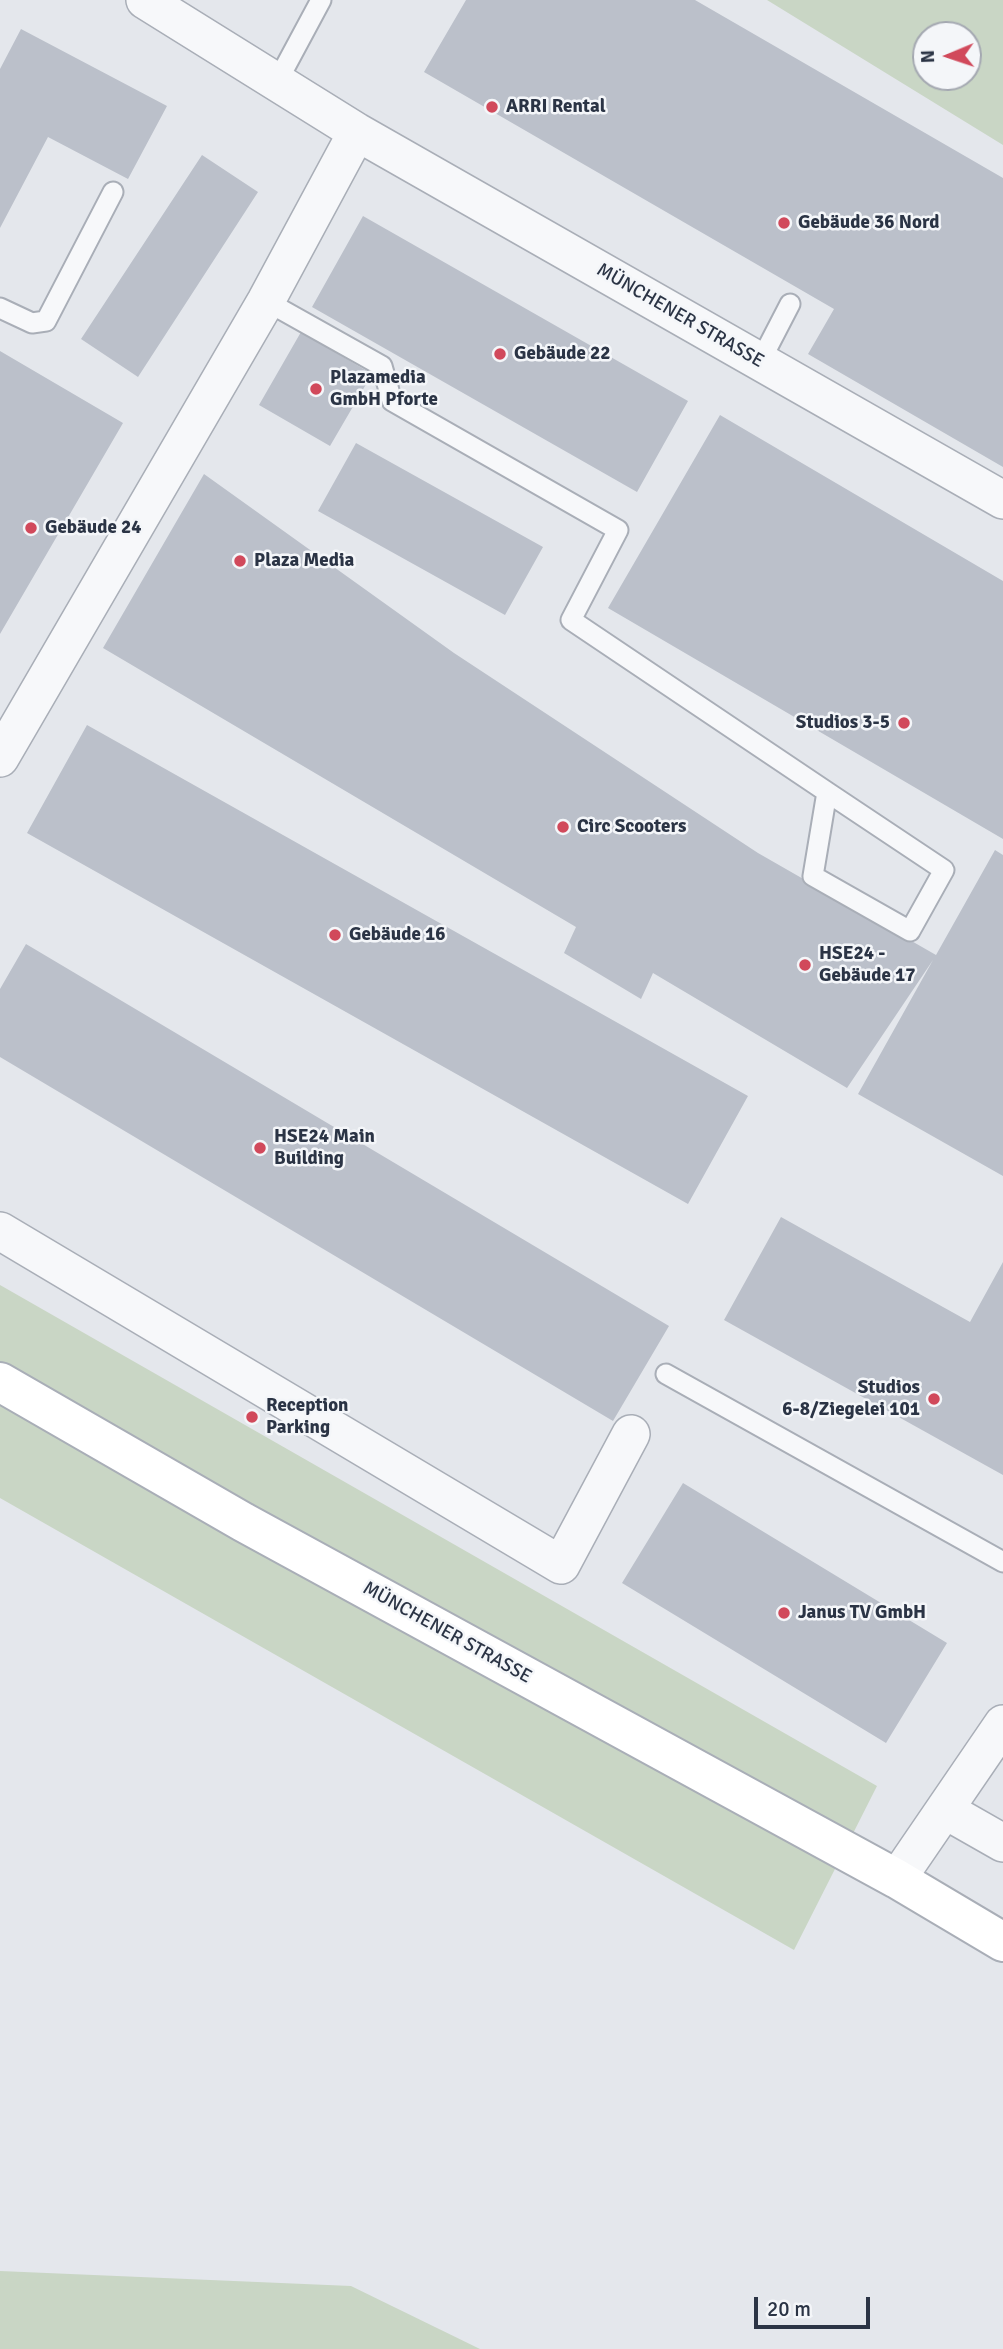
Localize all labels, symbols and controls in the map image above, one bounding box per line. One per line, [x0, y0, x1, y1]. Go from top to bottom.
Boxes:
north arrow [912, 21, 982, 91]
text: N [916, 50, 940, 64]
place label: ARRI Rental [506, 96, 606, 118]
marker: ARRI Rental [484, 99, 500, 115]
place label: Gebäude 36 Nord [798, 212, 939, 234]
marker: Gebäude 36 Nord [776, 215, 792, 231]
street label: MÜNCHENER STRASSE [592, 259, 768, 373]
place label: Gebäude 22 [514, 343, 611, 365]
marker: Gebäude 22 [492, 346, 508, 362]
place label: Plazamedia GmbH Pforte [330, 367, 438, 411]
marker: Plazamedia GmbH Pforte [308, 381, 324, 397]
place label: Gebäude 24 [45, 517, 142, 539]
marker: Gebäude 24 [23, 520, 39, 536]
place label: Plaza Media [254, 550, 354, 572]
marker: Plaza Media [232, 553, 248, 569]
place label: Studios 3-5 [796, 712, 890, 734]
marker: Studios 3-5 [896, 715, 912, 731]
place label: Circ Scooters [577, 816, 686, 838]
marker: Circ Scooters [555, 819, 571, 835]
place label: Gebäude 16 [349, 924, 446, 946]
marker: Gebäude 16 [327, 927, 343, 943]
place label: HSE24 - Gebäude 17 [819, 943, 916, 987]
marker: HSE24 - Gebäude 17 [797, 957, 813, 973]
place label: HSE24 Main Building [274, 1126, 375, 1170]
marker: HSE24 Main Building [252, 1140, 268, 1156]
place label: Studios 6-8/Ziegelei 101 [782, 1377, 920, 1421]
marker: Studios 6-8/Ziegelei 101 [926, 1391, 942, 1407]
place label: Reception Parking [266, 1395, 348, 1439]
marker: Reception Parking [244, 1409, 260, 1425]
street label: MÜNCHENER STRASSE [359, 1577, 535, 1689]
place label: Janus TV GmbH [798, 1602, 926, 1624]
marker: Janus TV GmbH [776, 1605, 792, 1621]
scale bar [758, 2282, 874, 2326]
text: 20 m [767, 2296, 811, 2322]

